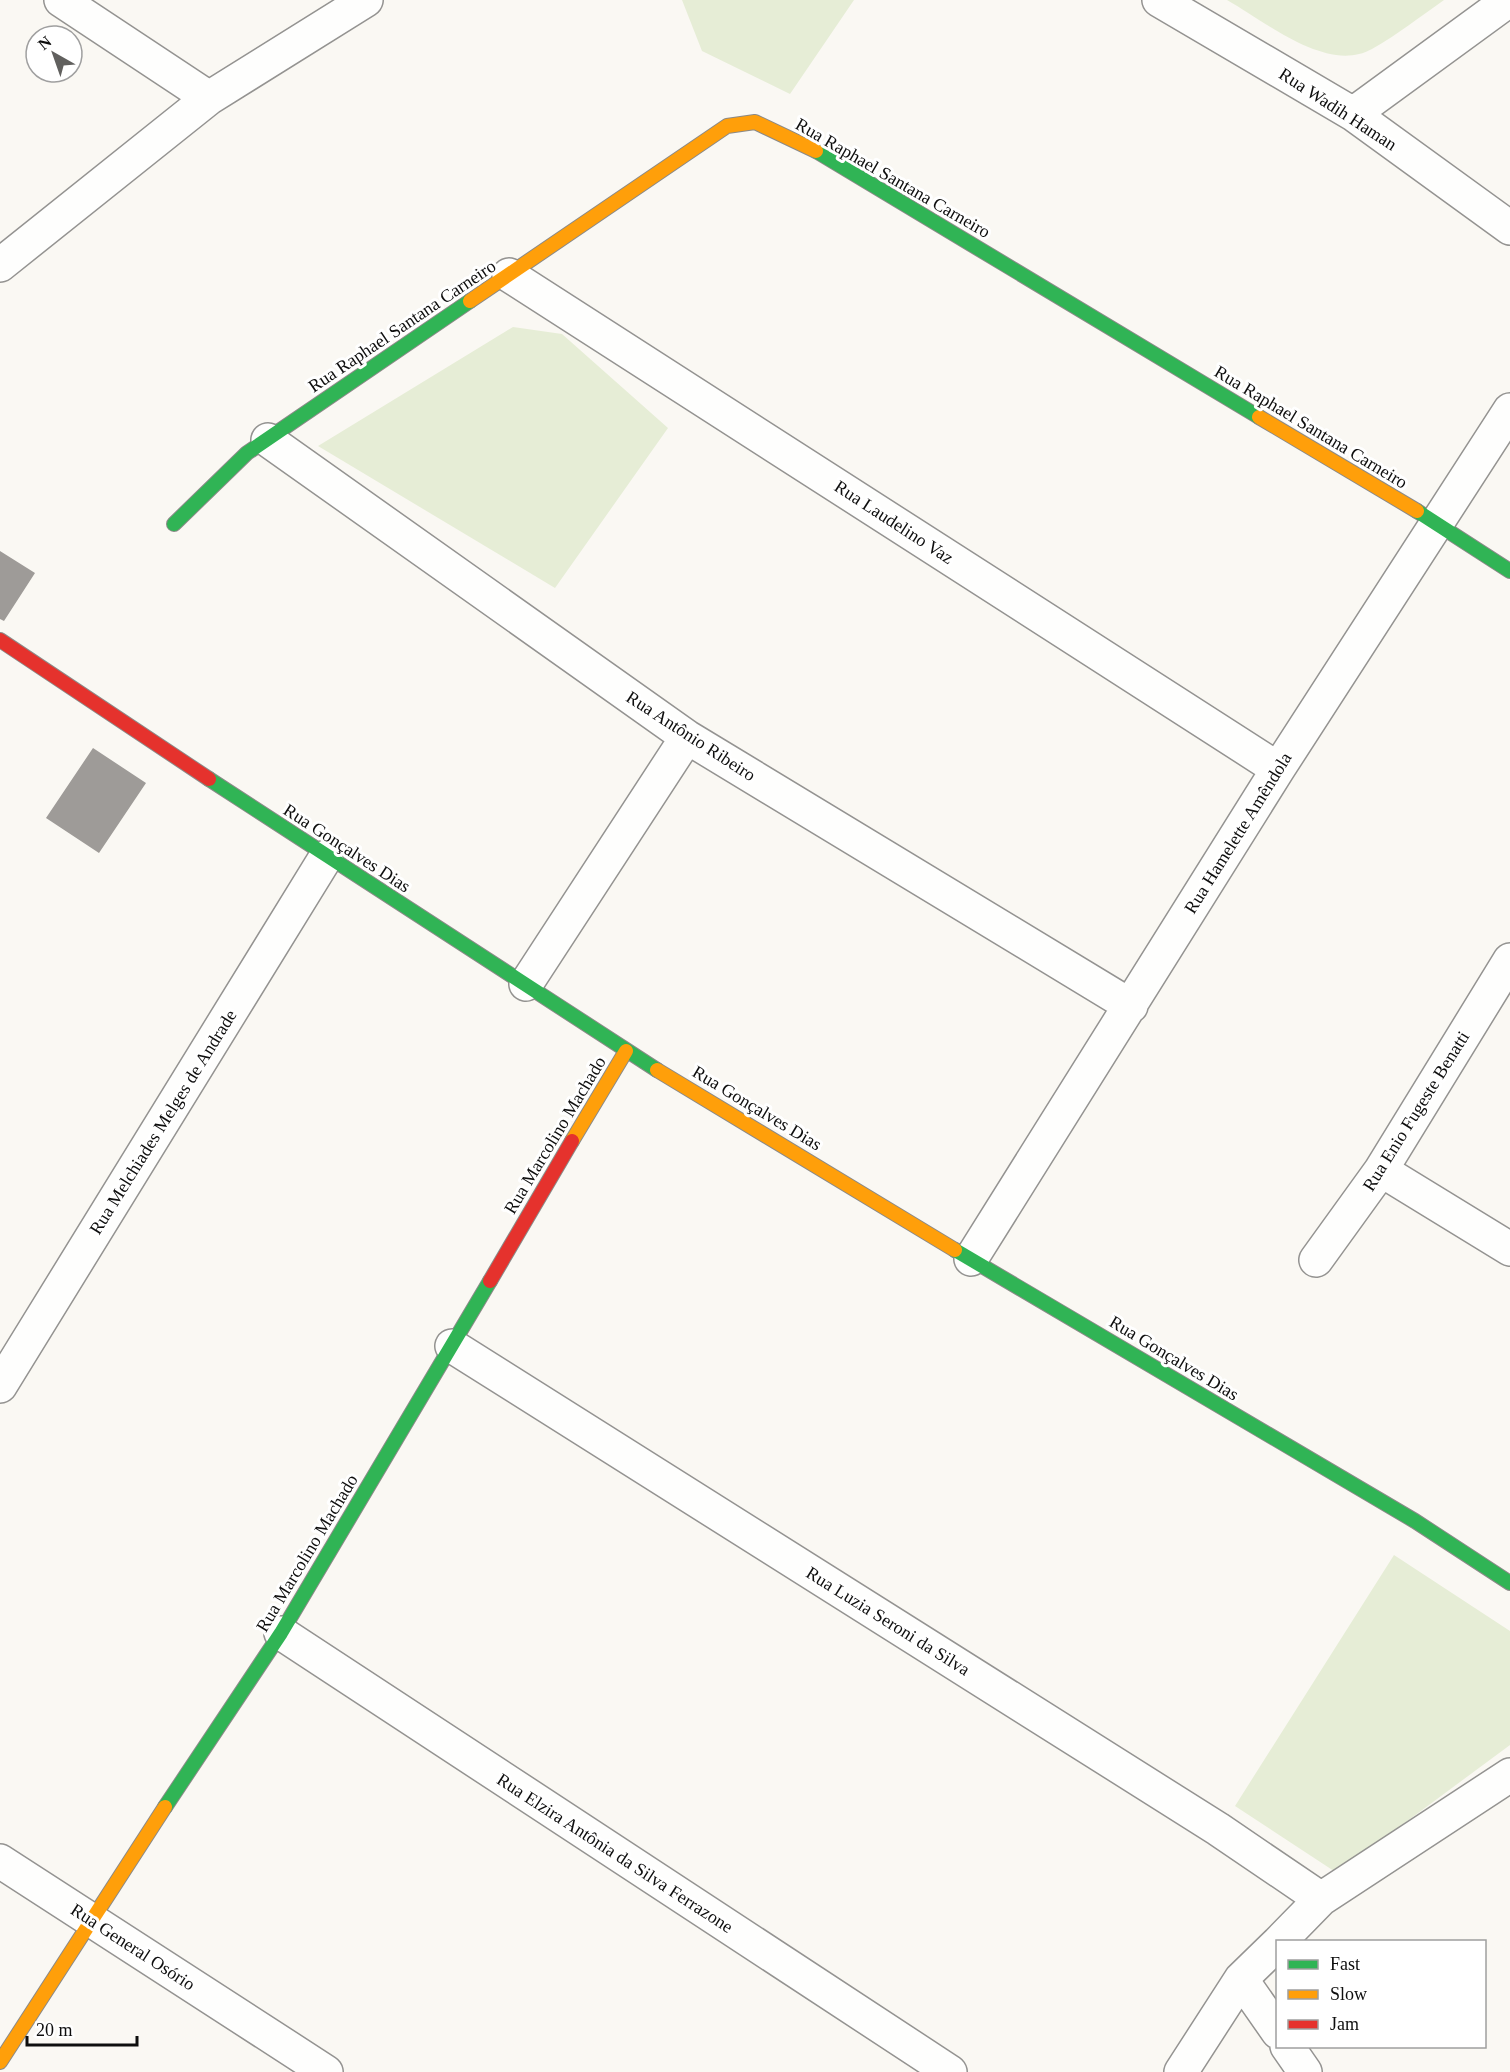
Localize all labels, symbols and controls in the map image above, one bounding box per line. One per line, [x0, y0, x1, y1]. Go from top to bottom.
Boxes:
north arrow [24, 24, 84, 84]
text: N [35, 32, 55, 53]
street label: Rua Wadih Haman [1275, 64, 1401, 154]
street label: Rua Raphael Santana Carneiro [792, 114, 994, 242]
street label: Rua Raphael Santana Carneiro [305, 256, 499, 396]
street label: Rua Raphael Santana Carneiro [1211, 361, 1411, 493]
street label: Rua Laudelino Vaz [831, 476, 957, 568]
street label: Rua Antônio Ribeiro [623, 687, 759, 785]
street label: Rua Hamelette Amêndola [1180, 749, 1296, 917]
street label: Rua Gonçalves Dias [280, 800, 414, 896]
street label: Rua Melchiades Melges de Andrade [85, 1006, 241, 1238]
street label: Rua Enio Fugeste Benatti [1359, 1027, 1473, 1195]
street label: Rua Marcolino Machado [500, 1053, 610, 1217]
street label: Rua Gonçalves Dias [689, 1062, 825, 1154]
street label: Rua Gonçalves Dias [1106, 1312, 1242, 1404]
street label: Rua Marcolino Machado [252, 1471, 362, 1635]
street label: Rua Luzia Seroni da Silva [803, 1562, 973, 1680]
street label: Rua Elzira Antônia da Silva Ferrazone [493, 1769, 737, 1937]
street label: Rua General Osório [67, 1899, 199, 1995]
legend [1276, 1940, 1486, 2048]
text: Fast [1330, 1954, 1360, 1974]
text: Slow [1330, 1984, 1367, 2004]
scale bar [27, 2009, 136, 2047]
text: Jam [1330, 2014, 1359, 2034]
text: 20 m [36, 2020, 73, 2040]

